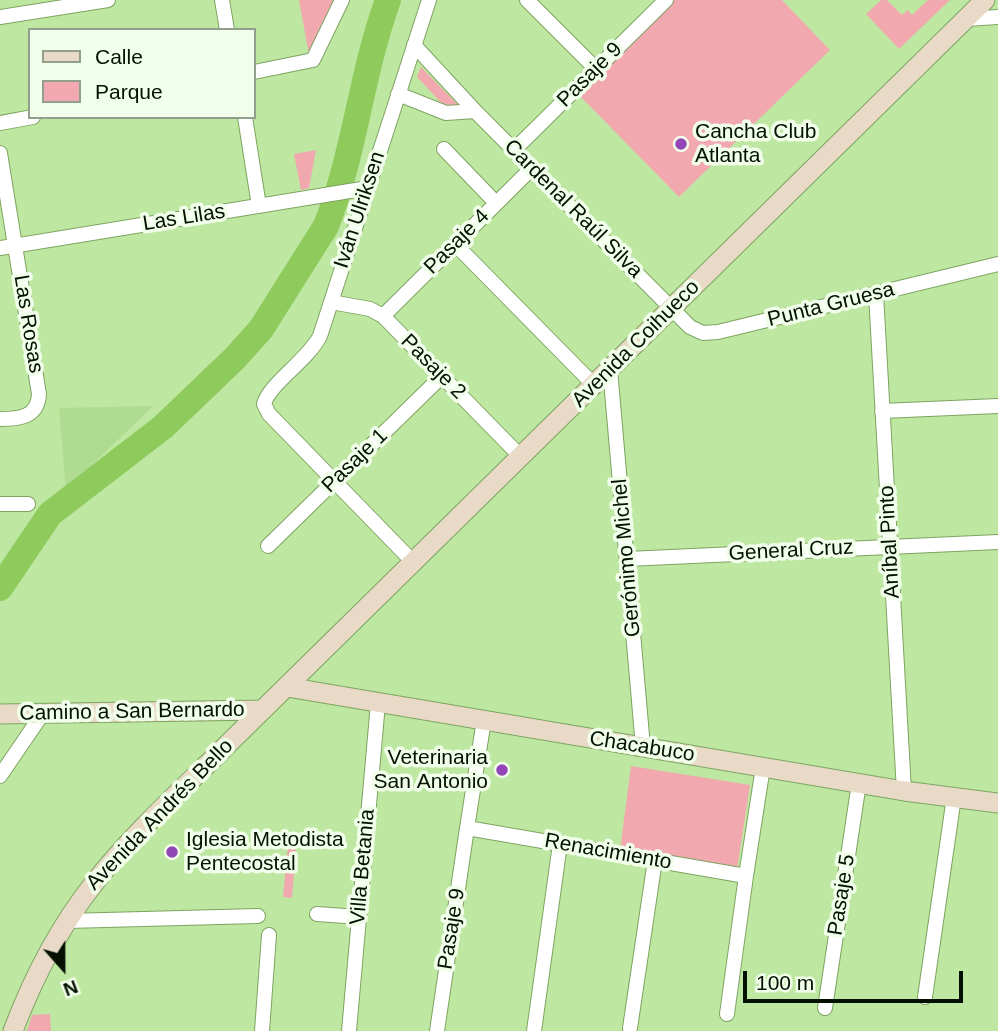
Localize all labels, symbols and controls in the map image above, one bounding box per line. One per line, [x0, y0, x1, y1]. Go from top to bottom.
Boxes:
legend [28, 28, 256, 119]
street label: Pasaje 9 [552, 37, 628, 113]
text: Calle [95, 45, 143, 68]
text: Parque [95, 80, 163, 103]
place label: Cancha Club Atlanta [695, 119, 816, 169]
street label: Cardenal Raúl Silva [498, 134, 648, 284]
marker: Cancha Club Atlanta [673, 136, 689, 152]
street label: Iván Ulriksen [329, 148, 391, 272]
street label: Las Lilas [141, 199, 227, 237]
street label: Pasaje 4 [419, 204, 495, 280]
street label: Las Rosas [8, 273, 48, 375]
street label: Avenida Coihueco [567, 275, 705, 413]
street label: Punta Gruesa [765, 277, 897, 333]
street label: Pasaje 2 [395, 329, 471, 405]
street label: Pasaje 1 [317, 424, 393, 498]
street label: Gerónimo Michel [608, 478, 646, 638]
street label: Aníbal Pinto [874, 485, 906, 599]
street label: General Cruz [728, 535, 854, 567]
street label: Camino a San Bernardo [19, 697, 245, 727]
street label: Chacabuco [588, 726, 696, 768]
street label: Avenida Andrés Bello [81, 734, 239, 896]
place label: Veterinaria San Antonio [374, 745, 488, 795]
marker: Veterinaria San Antonio [494, 762, 510, 778]
street label: Villa Betania [345, 808, 381, 926]
place label: Iglesia Metodista Pentecostal [186, 827, 344, 877]
street label: Renacimiento [543, 828, 673, 876]
marker: Iglesia Metodista Pentecostal [164, 844, 180, 860]
street label: Pasaje 5 [823, 853, 861, 937]
street label: Pasaje 9 [433, 887, 471, 971]
north arrow [28, 933, 98, 1003]
scale bar [746, 958, 967, 1002]
text: 100 m [756, 971, 814, 994]
text: N [61, 976, 81, 1000]

